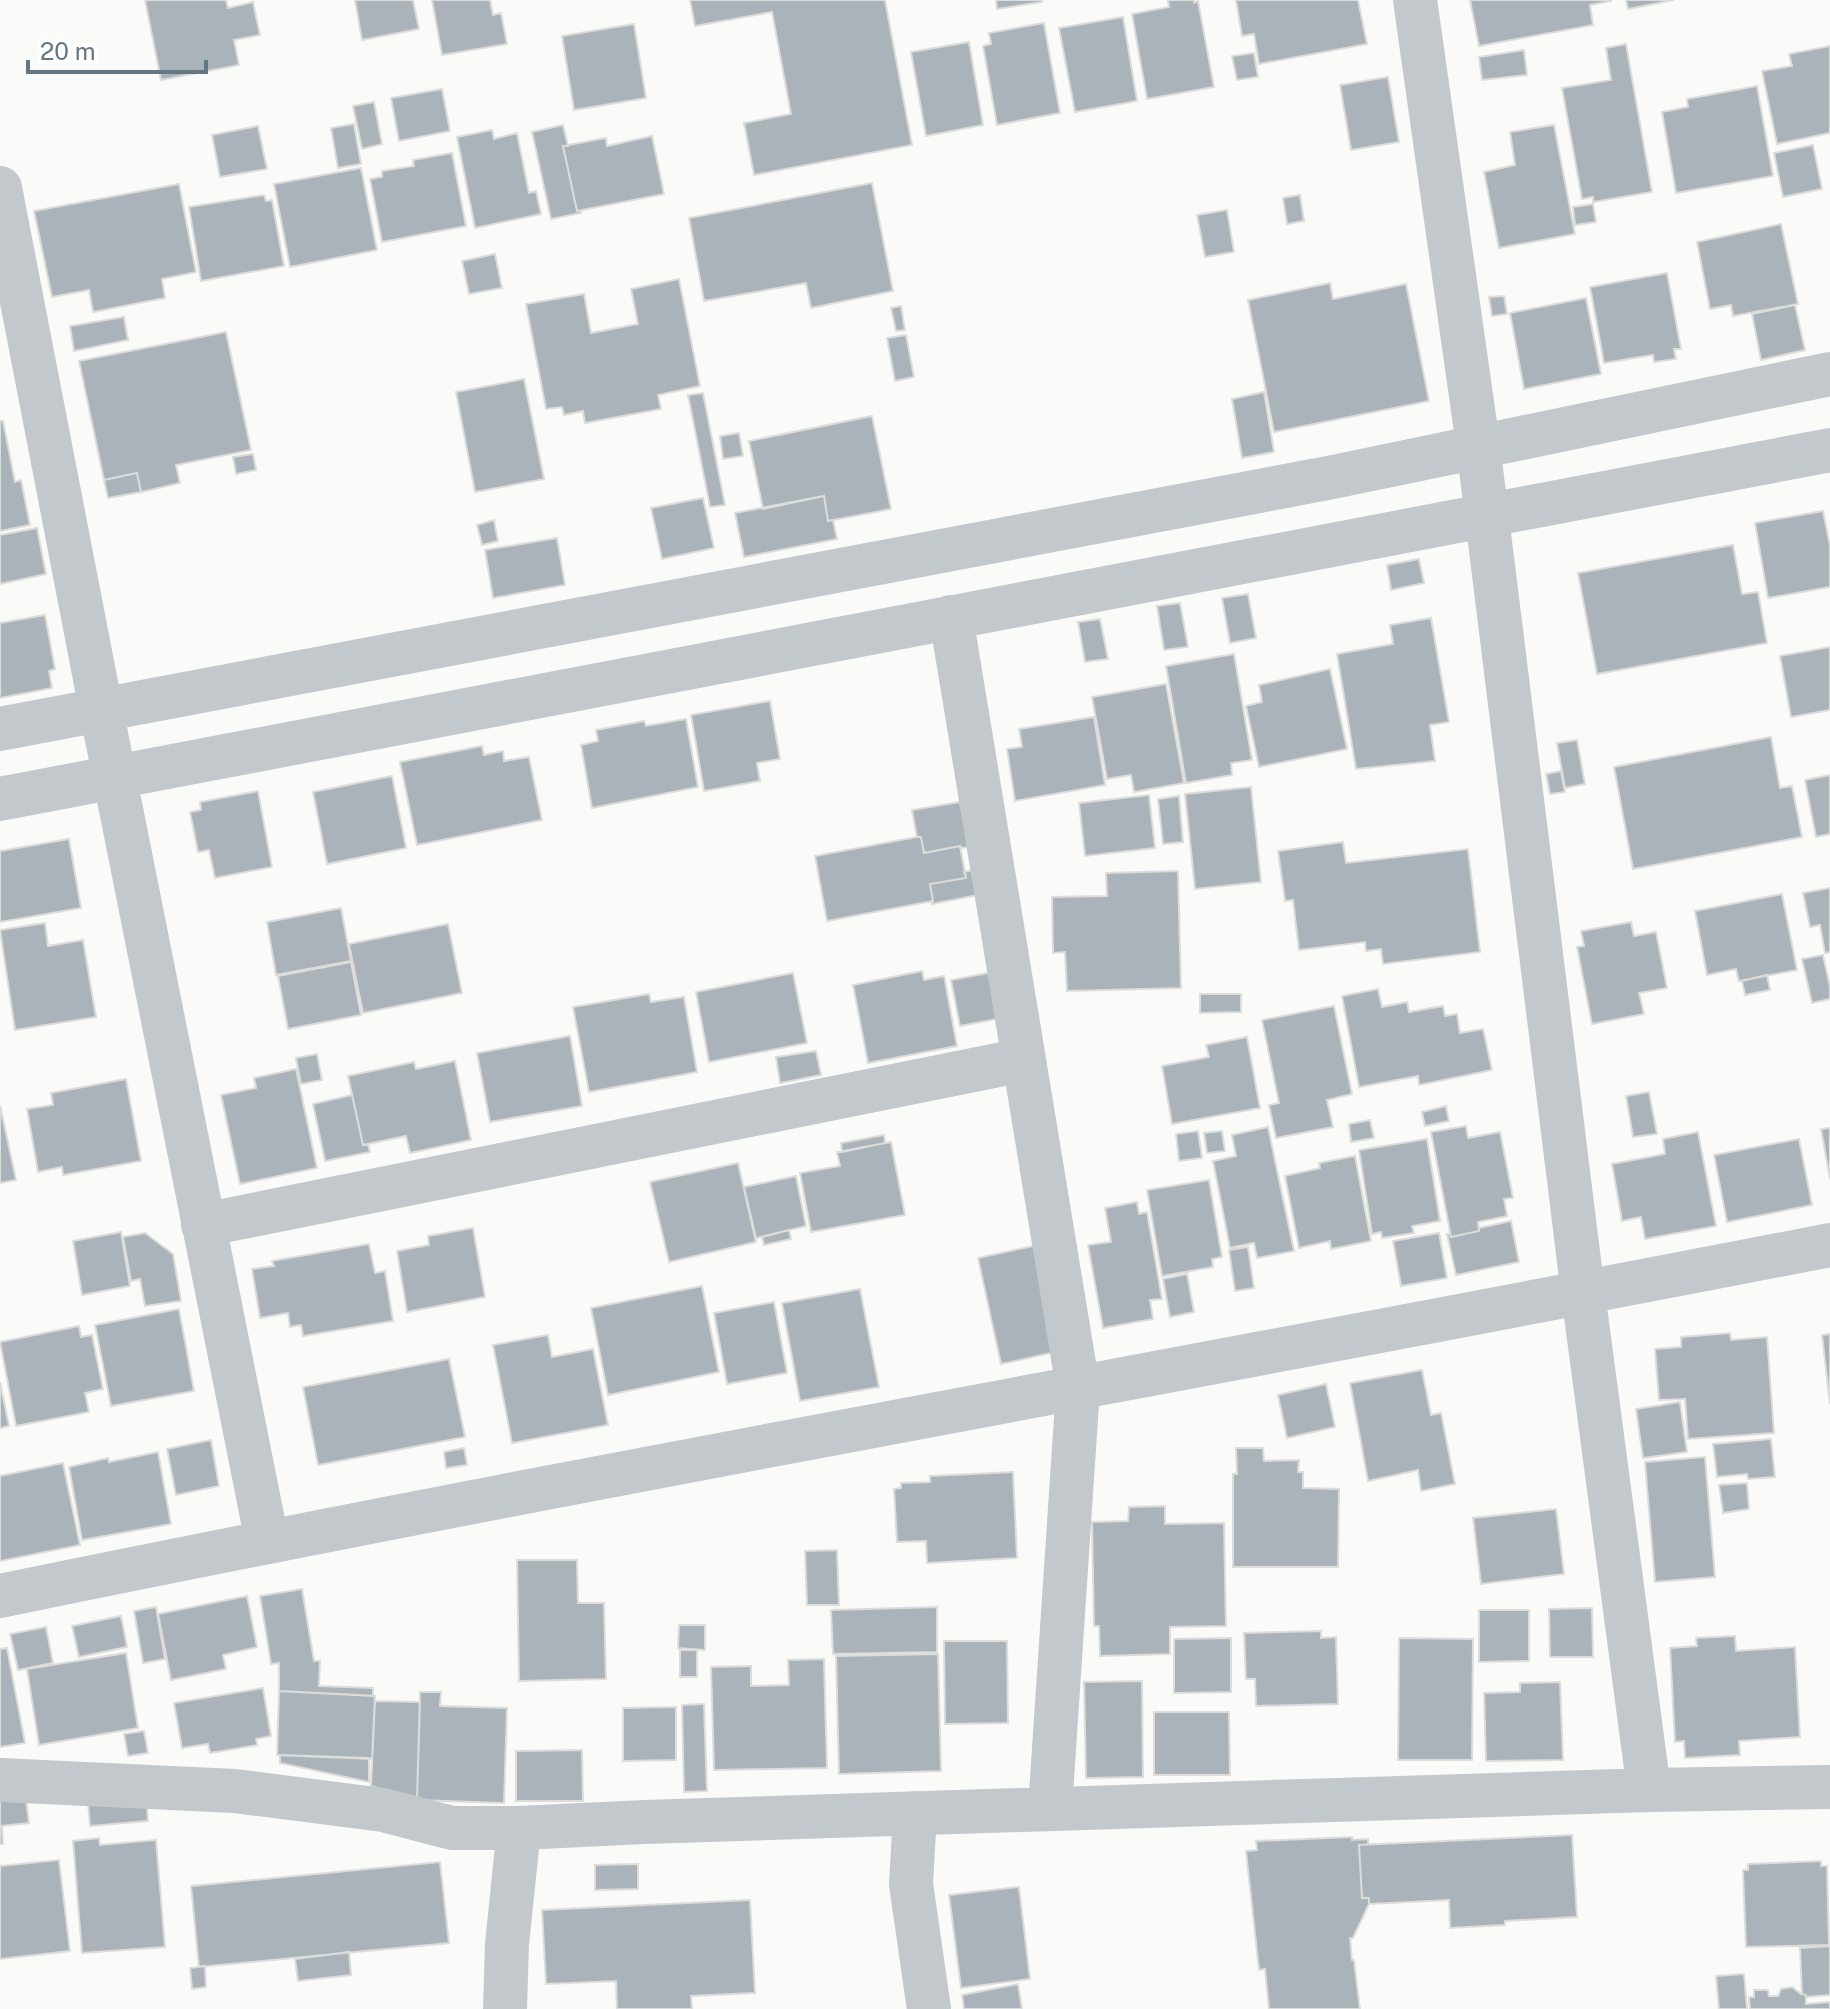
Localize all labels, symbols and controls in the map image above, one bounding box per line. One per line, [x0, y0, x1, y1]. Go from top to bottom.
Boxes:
scale bar [28, 24, 206, 74]
text: 20 m [40, 37, 96, 65]

